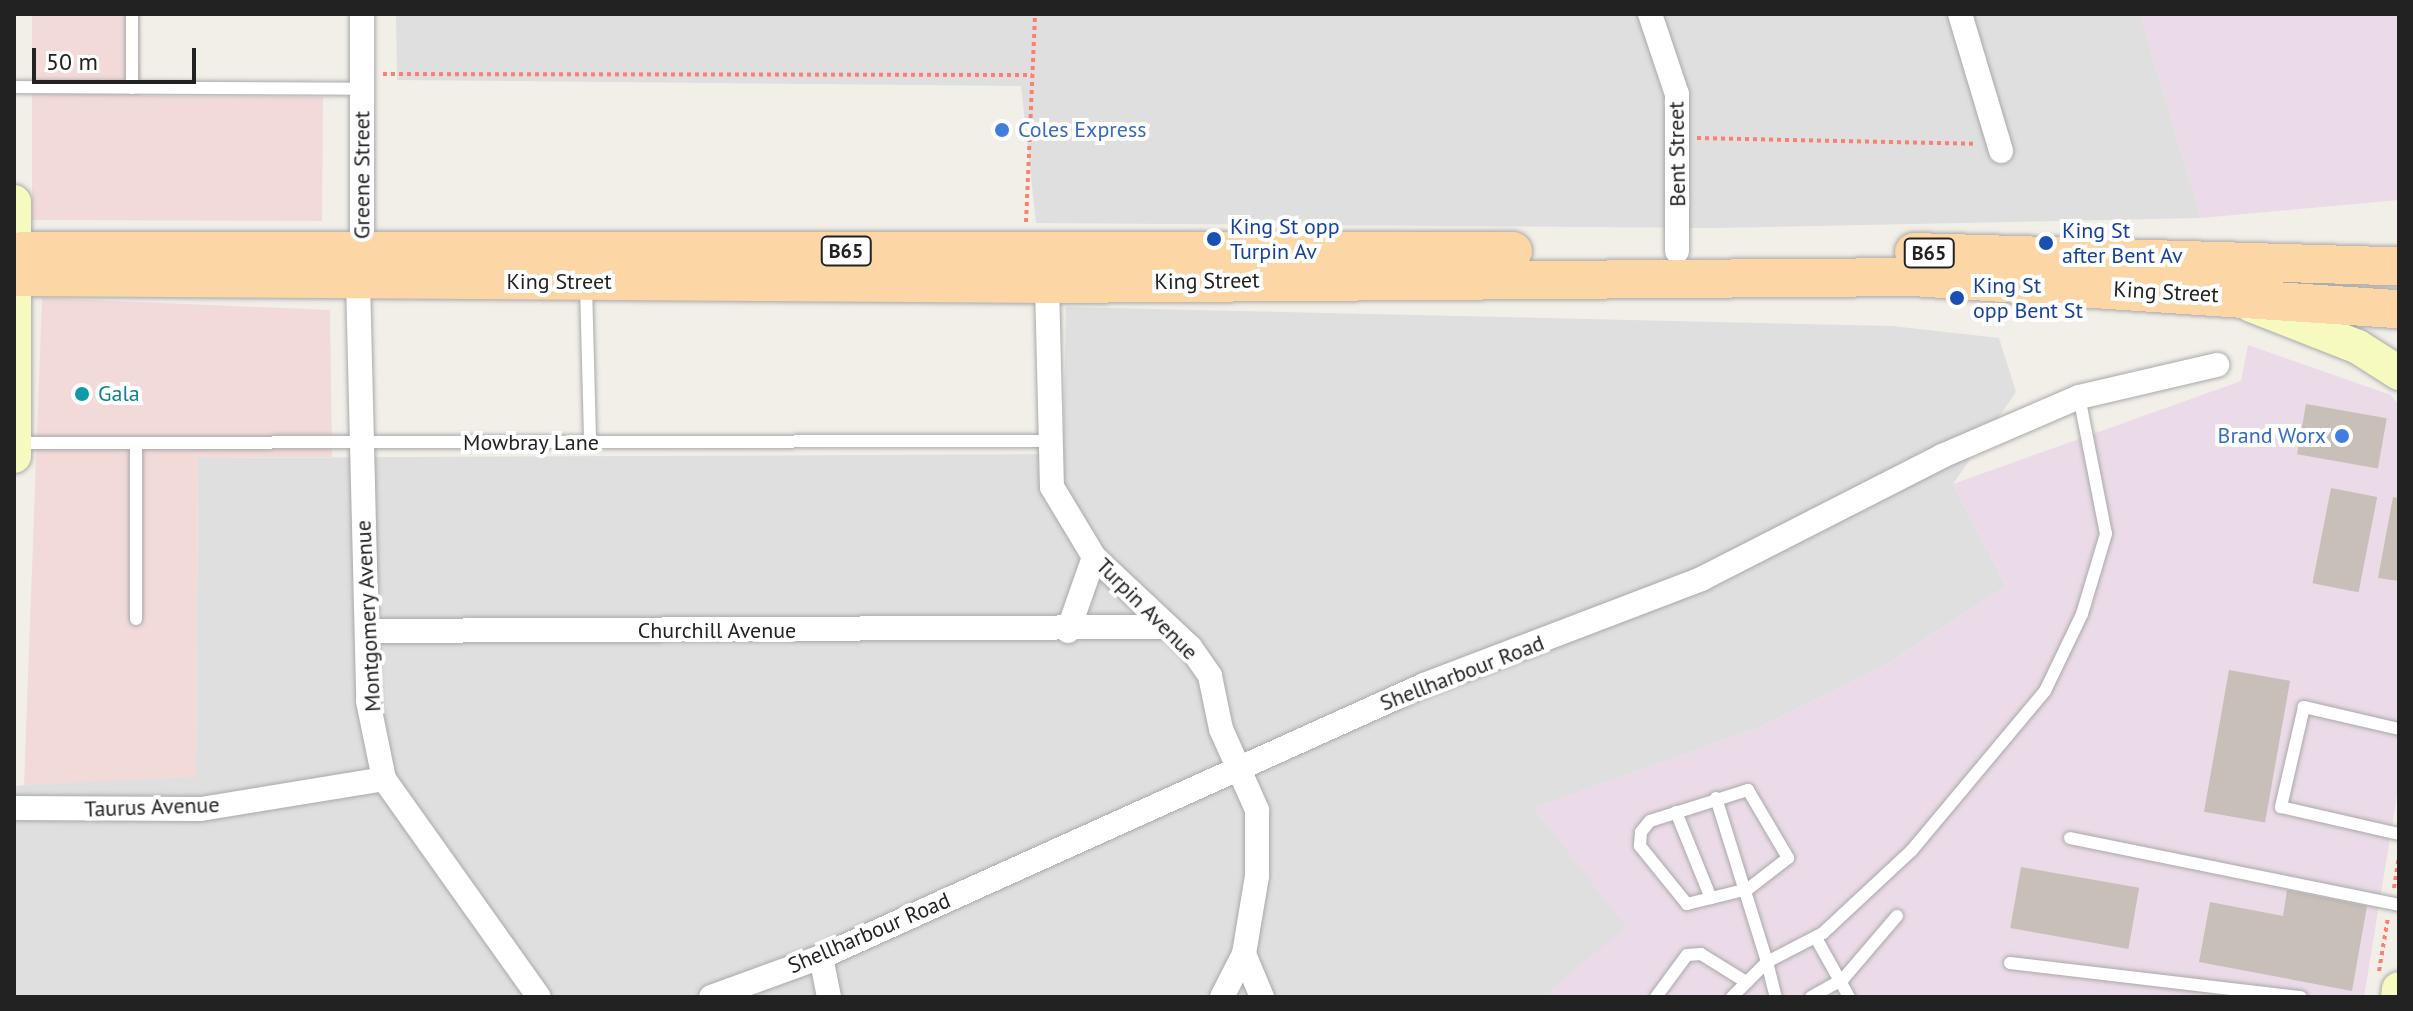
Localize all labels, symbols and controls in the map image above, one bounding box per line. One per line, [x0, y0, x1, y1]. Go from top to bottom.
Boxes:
scale bar [36, 32, 200, 82]
text: 50 m [46, 46, 98, 77]
street label: Bent Street [1663, 101, 1691, 207]
street label: Greene Street [349, 111, 375, 239]
place label: Coles Express [1018, 117, 1147, 143]
marker: Coles Express [993, 121, 1011, 139]
place label: King St opp Turpin Av [1230, 213, 1340, 264]
place label: King St after Bent Av [2062, 217, 2183, 268]
marker: King St opp Turpin Av [1205, 230, 1223, 248]
marker: King St after Bent Av [2037, 234, 2055, 252]
road number: B65 [820, 235, 872, 267]
road number: B65 [1903, 237, 1955, 269]
street label: King Street [1154, 267, 1260, 295]
street label: King Street [506, 269, 612, 295]
place label: King St opp Bent St [1973, 272, 2083, 324]
street label: King Street [2113, 276, 2219, 308]
marker: King St opp Bent St [1948, 289, 1966, 307]
place label: Gala [98, 381, 140, 407]
marker: Gala [73, 385, 91, 403]
place label: Brand Worx [2217, 423, 2326, 449]
marker: Brand Worx [2333, 427, 2351, 445]
street label: Mowbray Lane [463, 430, 599, 456]
street label: Montgomery Avenue [350, 519, 386, 713]
street label: Turpin Avenue [1090, 552, 1204, 666]
street label: Churchill Avenue [637, 618, 797, 644]
street label: Shellharbour Road [1376, 630, 1548, 716]
street label: Taurus Avenue [84, 791, 220, 823]
street label: Shellharbour Road [784, 887, 954, 979]

